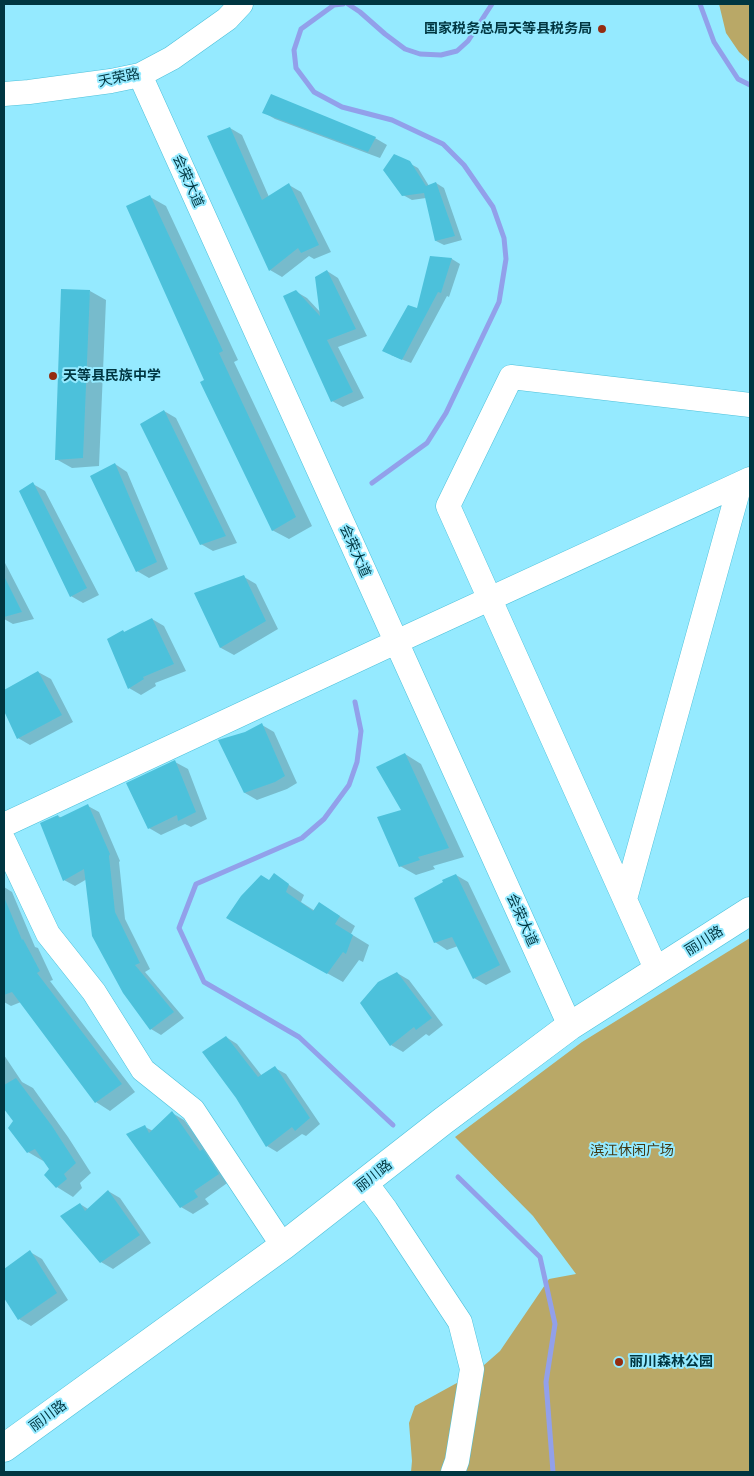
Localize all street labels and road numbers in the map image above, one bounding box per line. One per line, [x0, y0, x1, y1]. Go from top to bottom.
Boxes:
street label: 天荣路 [97, 65, 141, 91]
street label: 会荣大道 [169, 152, 207, 210]
street label: 会荣大道 [336, 522, 374, 580]
street label: 会荣大道 [503, 891, 541, 949]
street label: 丽川路 [682, 923, 726, 959]
street label: 丽川路 [352, 1156, 396, 1196]
street label: 丽川路 [26, 1397, 70, 1435]

